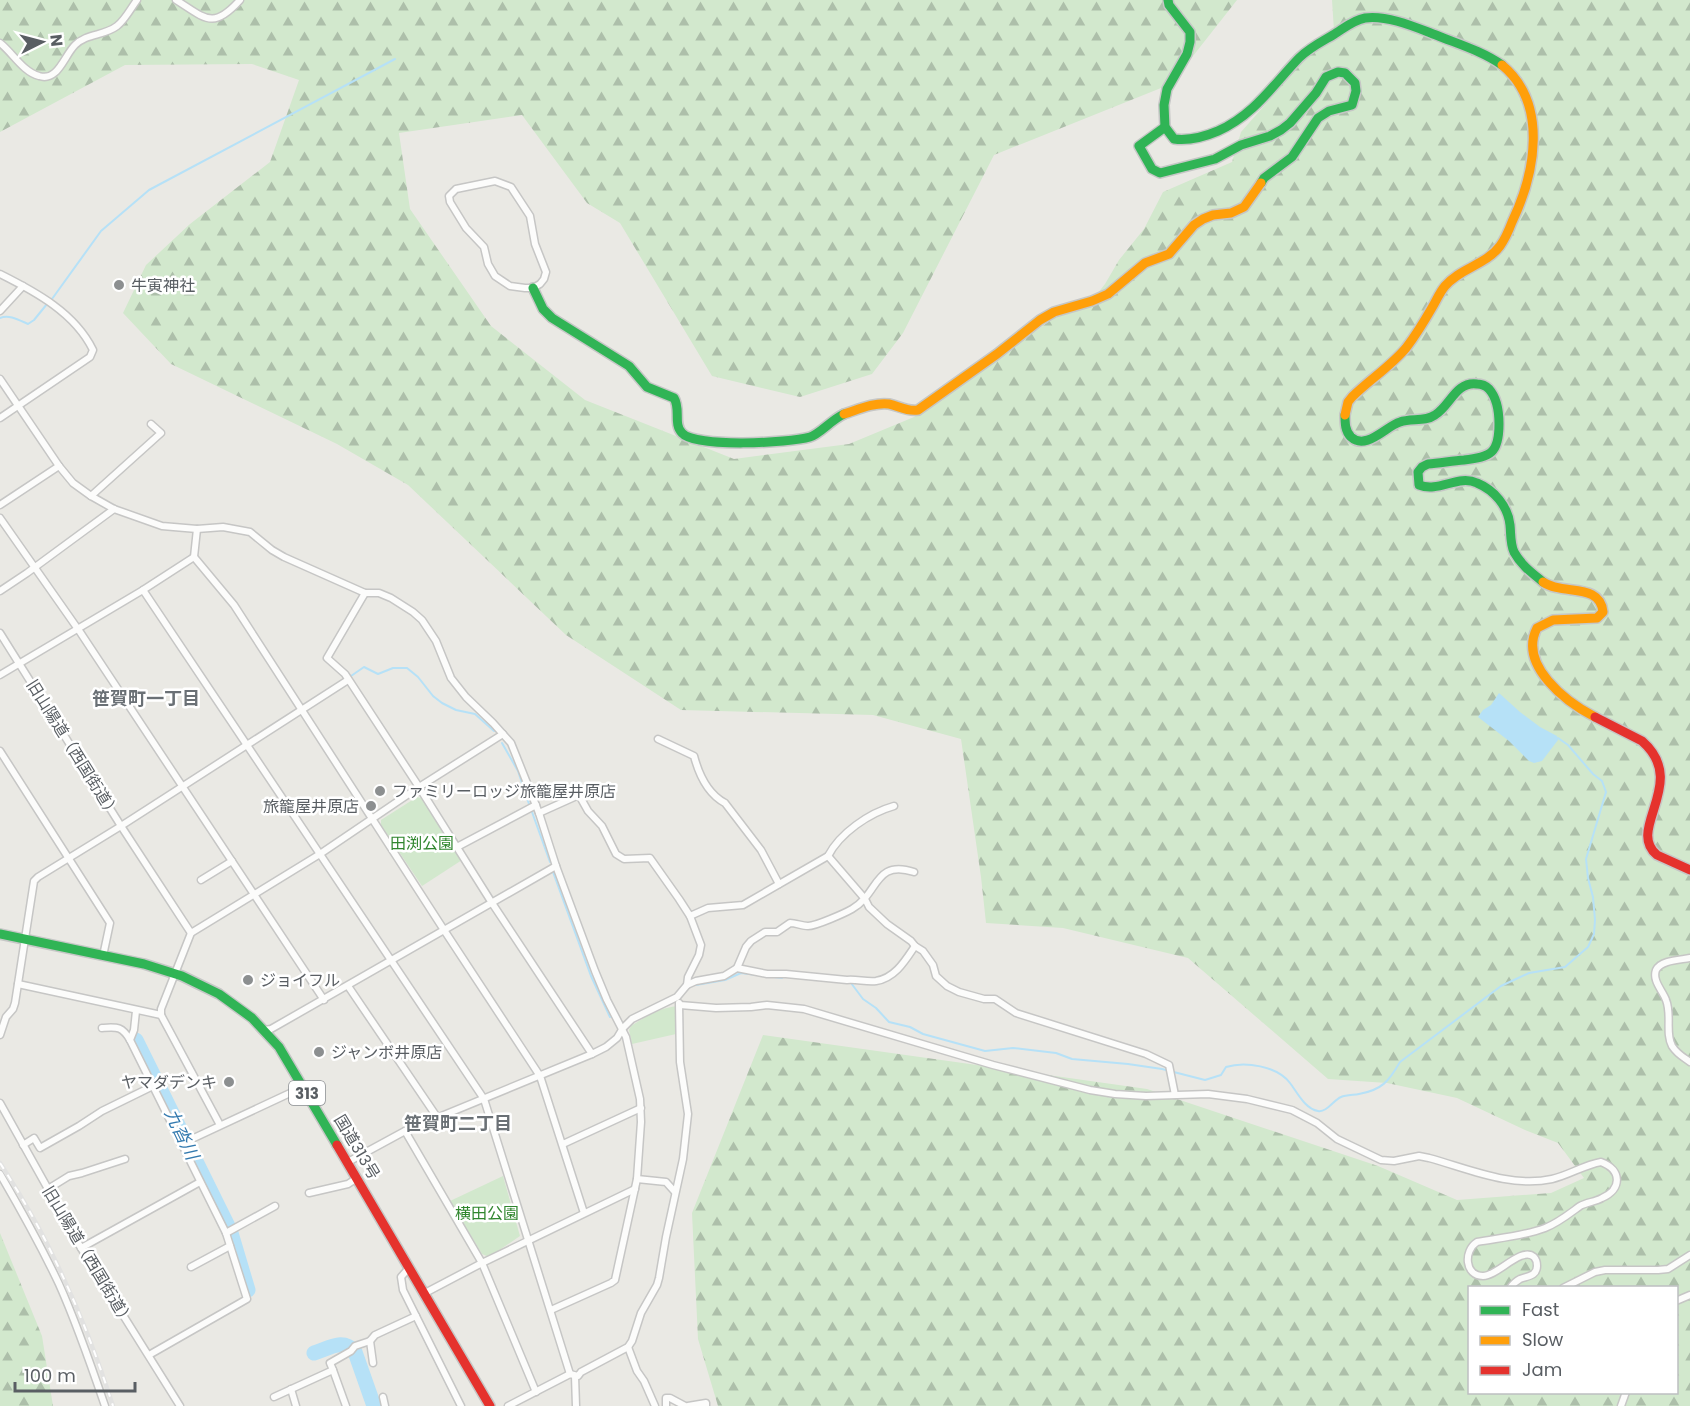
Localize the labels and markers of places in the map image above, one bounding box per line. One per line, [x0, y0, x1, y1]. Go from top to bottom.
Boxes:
place label: 牛寅神社 [131, 274, 195, 297]
marker: 牛寅神社 [112, 278, 126, 292]
place label: ファミリーロッジ旅籠屋井原店 [392, 780, 616, 803]
marker: ファミリーロッジ旅籠屋井原店 [373, 784, 387, 798]
place label: 旅籠屋井原店 [263, 795, 359, 818]
marker: 旅籠屋井原店 [364, 799, 378, 813]
place label: ジョイフル [260, 969, 340, 992]
marker: ジョイフル [241, 973, 255, 987]
place label: ジャンボ井原店 [331, 1041, 442, 1064]
marker: ジャンボ井原店 [312, 1045, 326, 1059]
place label: ヤマダデンキ [121, 1071, 217, 1094]
marker: ヤマダデンキ [222, 1075, 236, 1089]

